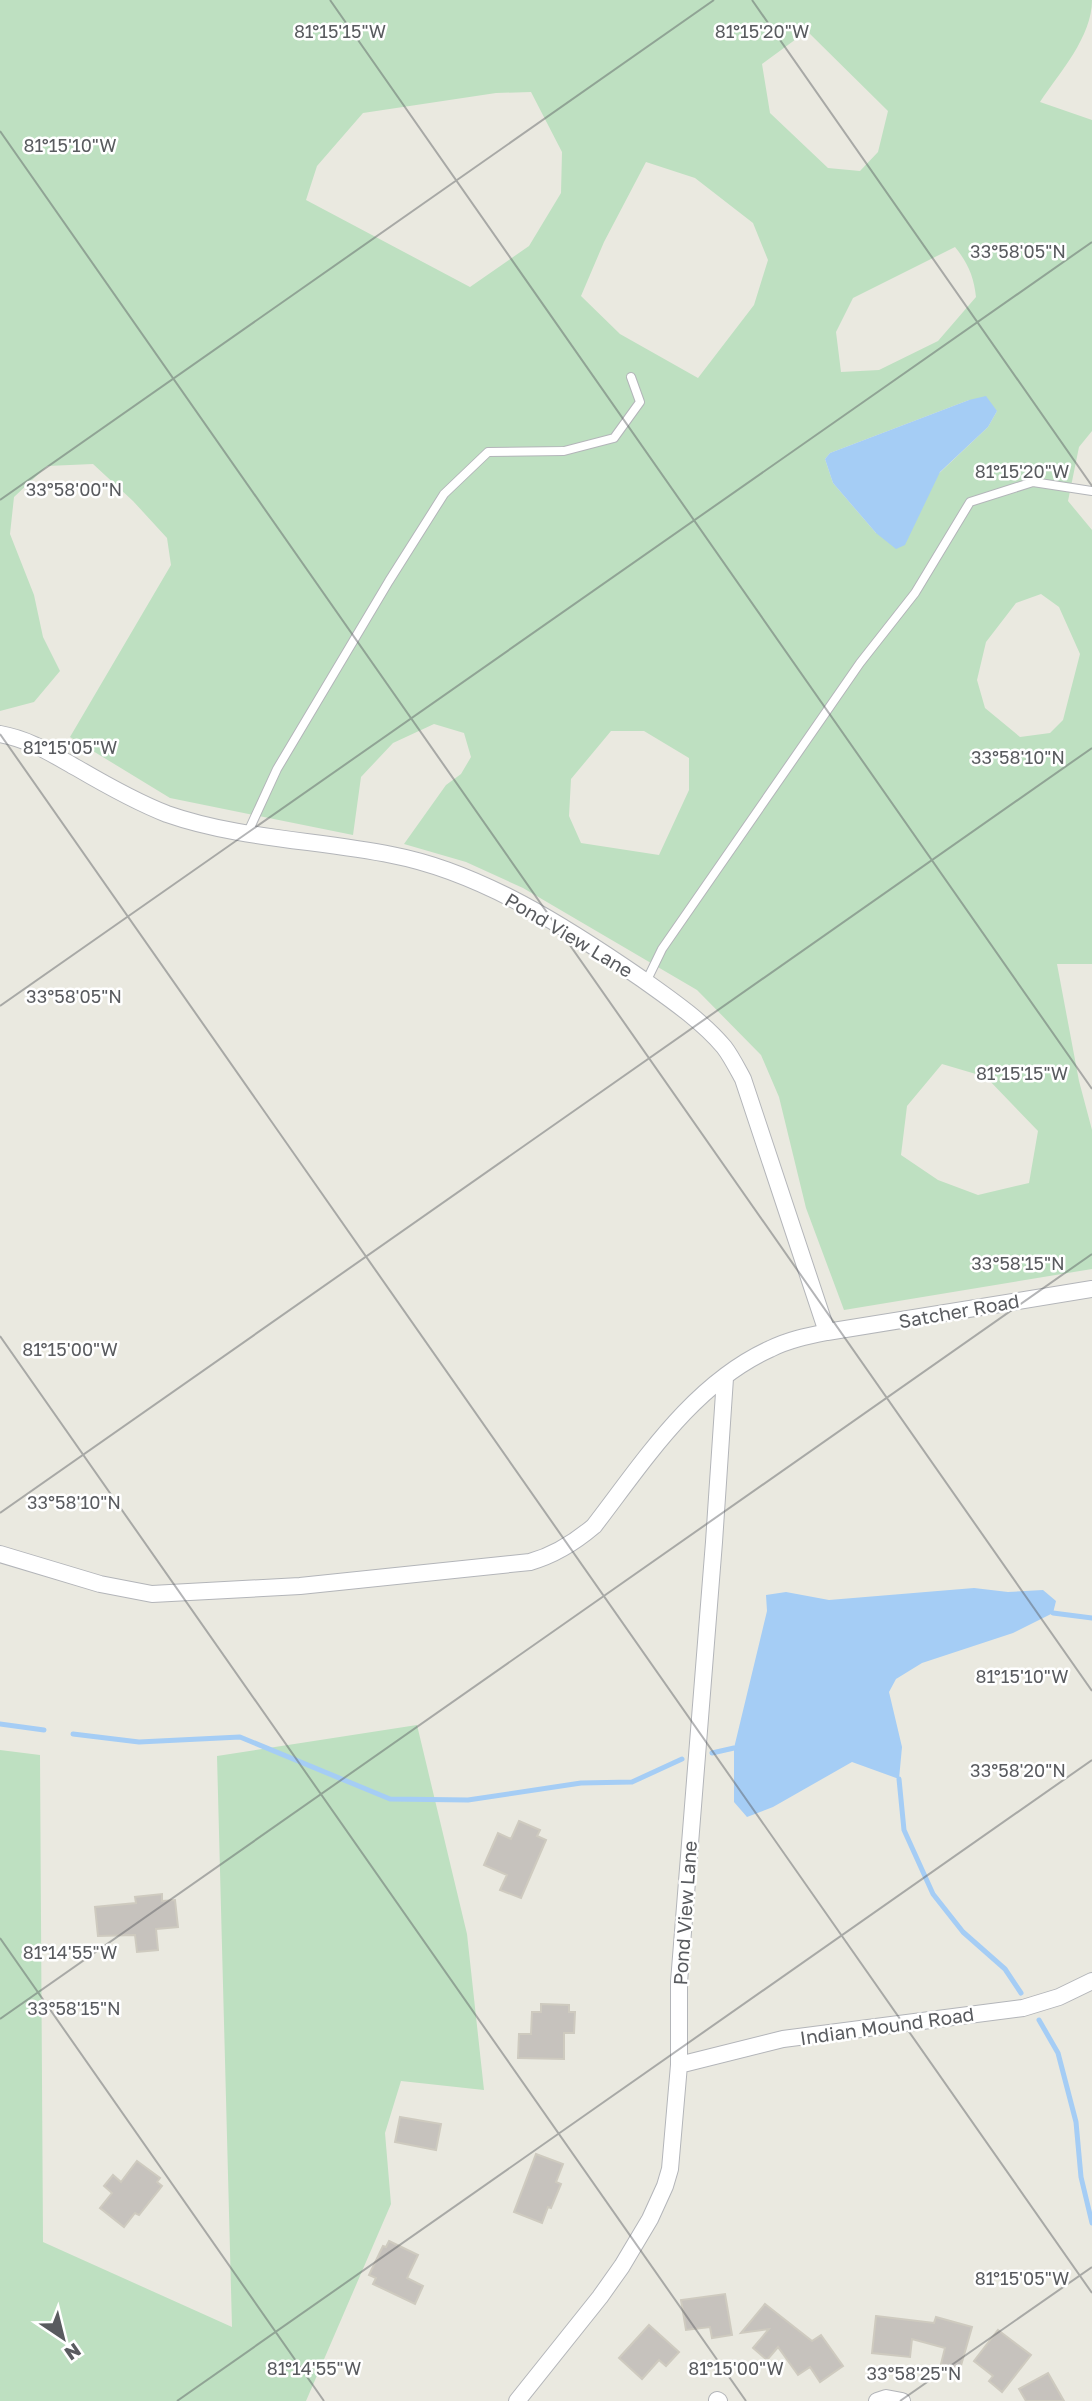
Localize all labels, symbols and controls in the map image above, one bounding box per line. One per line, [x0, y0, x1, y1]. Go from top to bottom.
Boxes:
text: 81°15'15"W [294, 20, 386, 42]
text: 81°15'20"W [715, 20, 809, 42]
text: 81°15'10"W [24, 134, 116, 156]
text: 33°58'05"N [970, 240, 1066, 262]
text: 81°15'20"W [975, 460, 1069, 482]
text: 33°58'00"N [26, 478, 122, 500]
text: 81°15'05"W [23, 736, 117, 758]
text: 33°58'10"N [971, 746, 1065, 768]
street label: Pond View Lane [501, 887, 637, 982]
text: 33°58'05"N [26, 985, 122, 1007]
text: 81°15'15"W [976, 1062, 1068, 1084]
text: 33°58'15"N [971, 1252, 1065, 1274]
street label: Satcher Road [897, 1289, 1021, 1332]
text: 81°15'00"W [22, 1338, 118, 1360]
text: 33°58'10"N [27, 1491, 121, 1513]
text: 81°15'10"W [976, 1665, 1068, 1687]
text: 33°58'20"N [970, 1759, 1066, 1781]
street label: Pond View Lane [668, 1840, 701, 1986]
text: 81°14'55"W [23, 1941, 117, 1963]
text: 33°58'15"N [27, 1997, 121, 2019]
street label: Indian Mound Road [798, 2002, 975, 2049]
text: 81°15'05"W [975, 2267, 1069, 2289]
north arrow [28, 2303, 98, 2373]
text: N [61, 2339, 86, 2366]
text: 81°14'55"W [267, 2357, 361, 2379]
text: 81°15'00"W [688, 2357, 784, 2379]
text: 33°58'25"N [866, 2362, 962, 2384]

